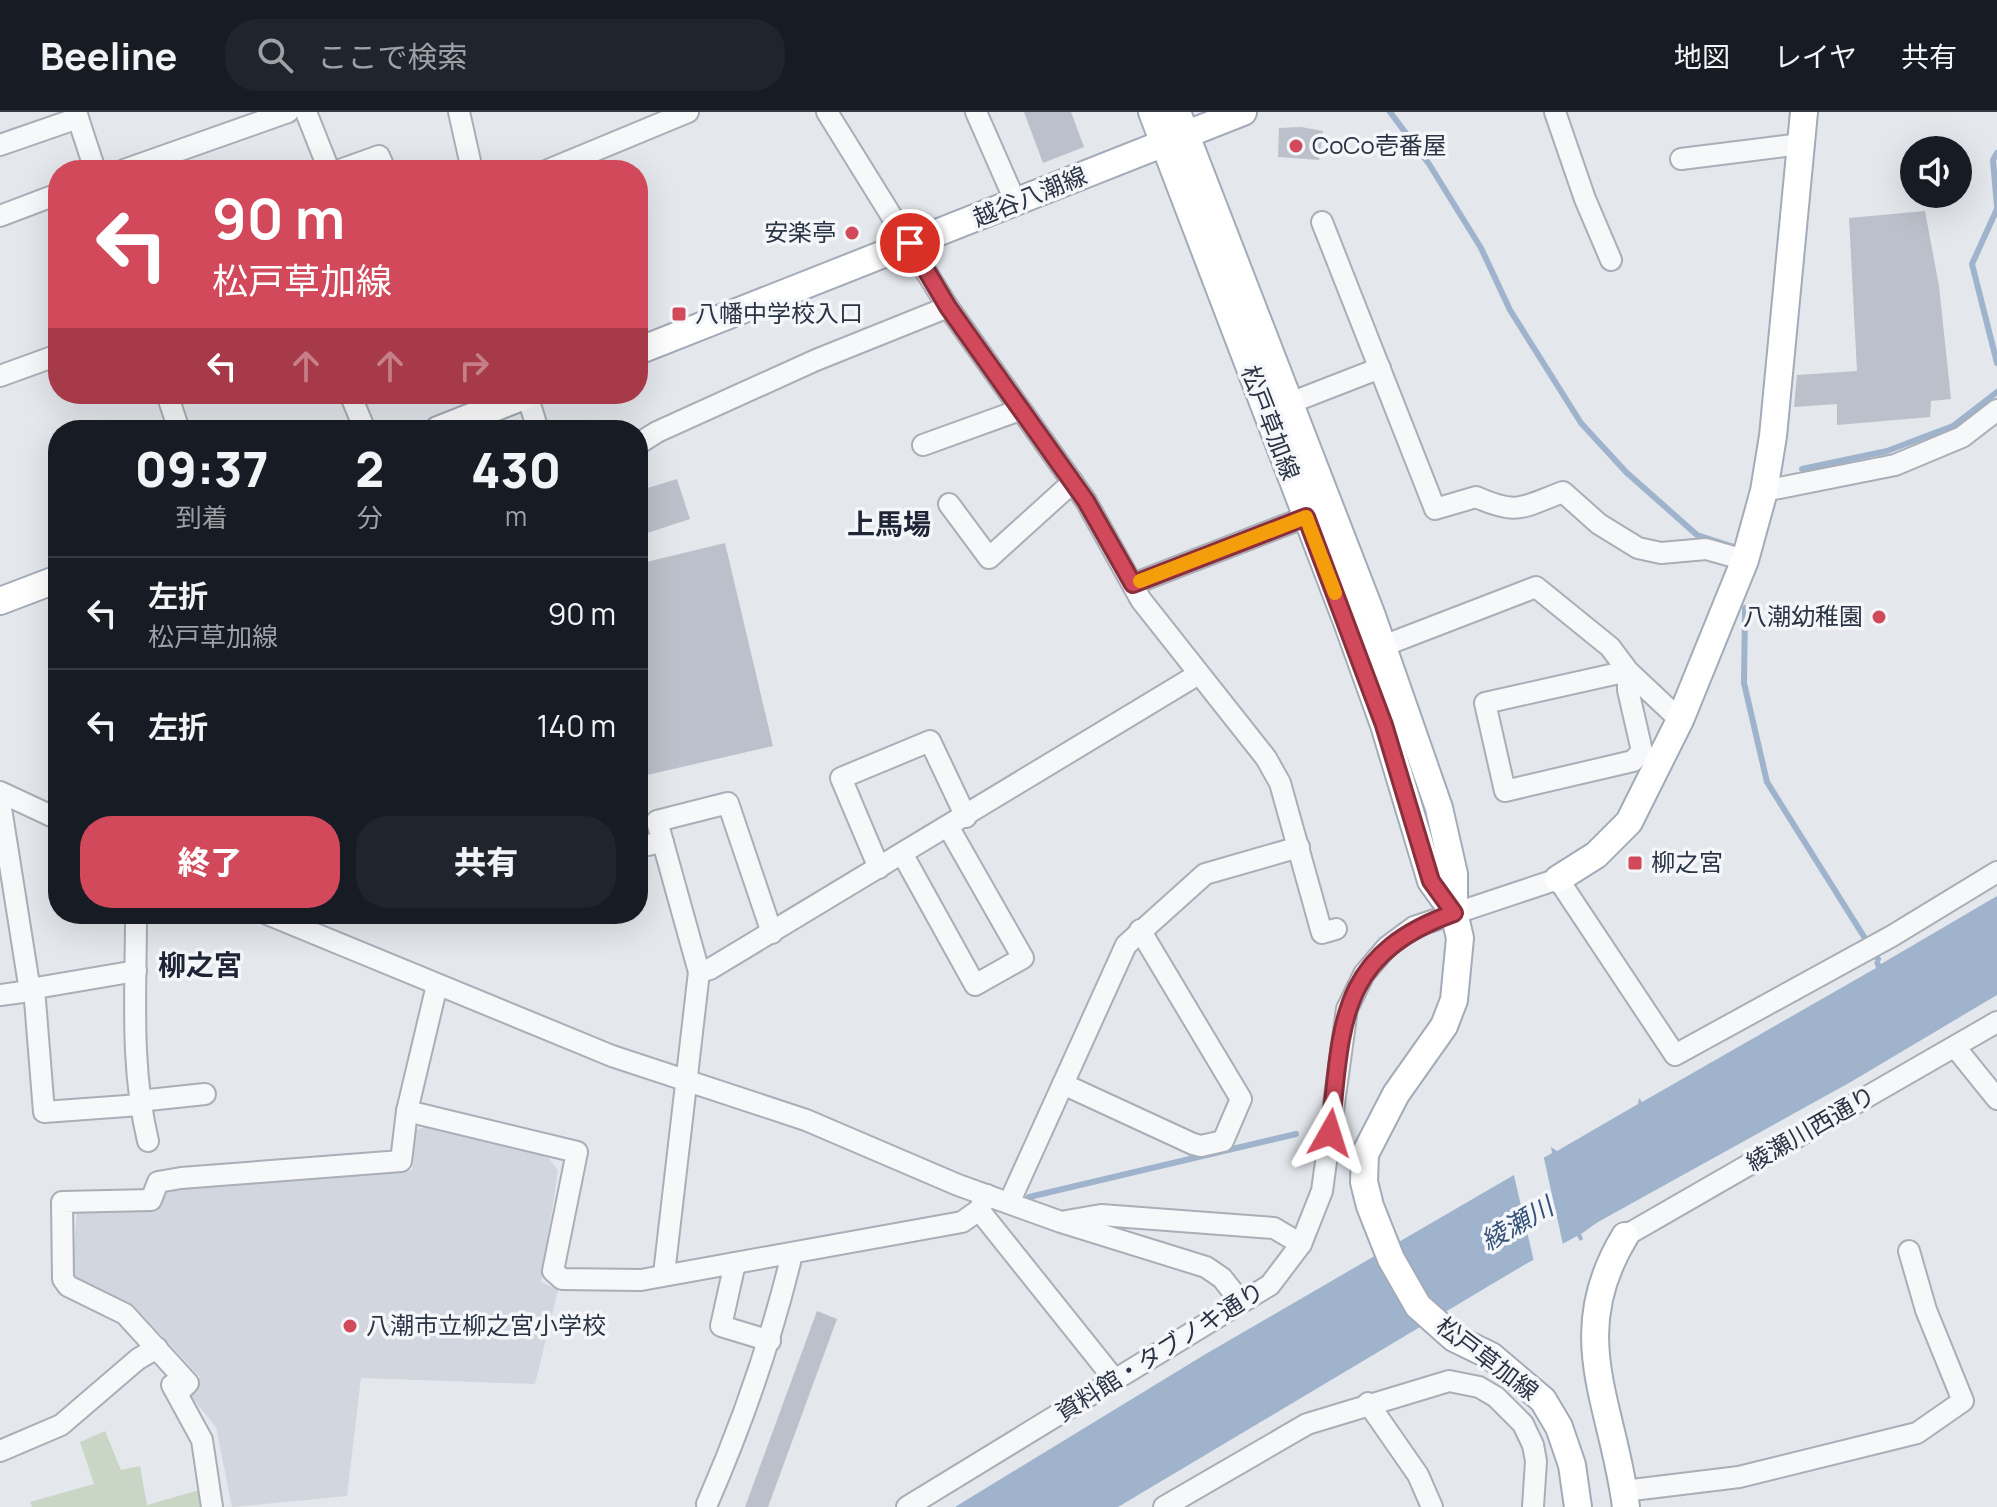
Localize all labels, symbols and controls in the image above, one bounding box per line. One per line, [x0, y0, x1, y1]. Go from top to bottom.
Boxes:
search box [225, 19, 785, 91]
text: Beeline [40, 29, 177, 81]
icon: search [253, 33, 297, 77]
text: ここで検索 [317, 36, 467, 77]
text: 地図 [1674, 37, 1730, 75]
text: レイヤ [1774, 37, 1857, 75]
text: 共有 [1901, 37, 1957, 75]
place label: CoCo壱番屋 [1312, 128, 1447, 161]
map controls [1900, 136, 1972, 208]
button: sound [1900, 136, 1972, 208]
marker: CoCo壱番屋 [1287, 137, 1305, 155]
street label: 越谷八潮線 [968, 158, 1091, 233]
text: 90 m [212, 179, 345, 256]
icon: left [80, 192, 184, 296]
pin [876, 209, 944, 277]
place label: 安楽亭 [764, 215, 836, 248]
icon: arrive [888, 221, 932, 265]
marker: 安楽亭 [843, 224, 861, 242]
text: 松戸草加線 [212, 256, 392, 305]
place label: 八幡中学校入口 [695, 296, 863, 329]
marker: 八幡中学校入口 [670, 305, 688, 323]
icon: left [200, 344, 244, 388]
icon: ahead [284, 344, 328, 388]
icon: ahead [368, 344, 412, 388]
icon: right [452, 344, 496, 388]
street label: 松戸草加線 [1234, 361, 1308, 484]
text: 09:37 [135, 436, 269, 501]
text: 2 [355, 436, 384, 501]
text: 430 [471, 437, 561, 502]
text: m [505, 498, 527, 534]
text: 到着 [176, 499, 228, 535]
text: 分 [357, 499, 383, 535]
district label: 上馬場 [847, 504, 931, 542]
text: 左折 [148, 575, 208, 616]
icon: left [80, 591, 124, 635]
text: 90 m [548, 593, 616, 634]
place label: 八潮幼稚園 [1743, 599, 1863, 632]
marker: 八潮幼稚園 [1870, 608, 1888, 626]
text: 松戸草加線 [148, 618, 278, 654]
icon: left [80, 703, 124, 747]
text: 140 m [537, 705, 616, 746]
text: 左折 [148, 706, 208, 747]
button: 終了 [80, 816, 340, 908]
button: 共有 [356, 816, 616, 908]
place label: 柳之宮 [1651, 845, 1723, 878]
marker: 柳之宮 [1626, 854, 1644, 872]
district label: 柳之宮 [158, 945, 242, 983]
street label: 綾瀬川西通り [1740, 1077, 1881, 1178]
position arrow [1288, 1091, 1372, 1175]
water label: 綾瀬川 [1474, 1187, 1562, 1258]
street label: 資料館・タブノキ通り [1049, 1273, 1270, 1428]
place label: 八潮市立柳之宮小学校 [366, 1308, 606, 1341]
street label: 松戸草加線 [1430, 1309, 1546, 1407]
marker: 八潮市立柳之宮小学校 [341, 1317, 359, 1335]

